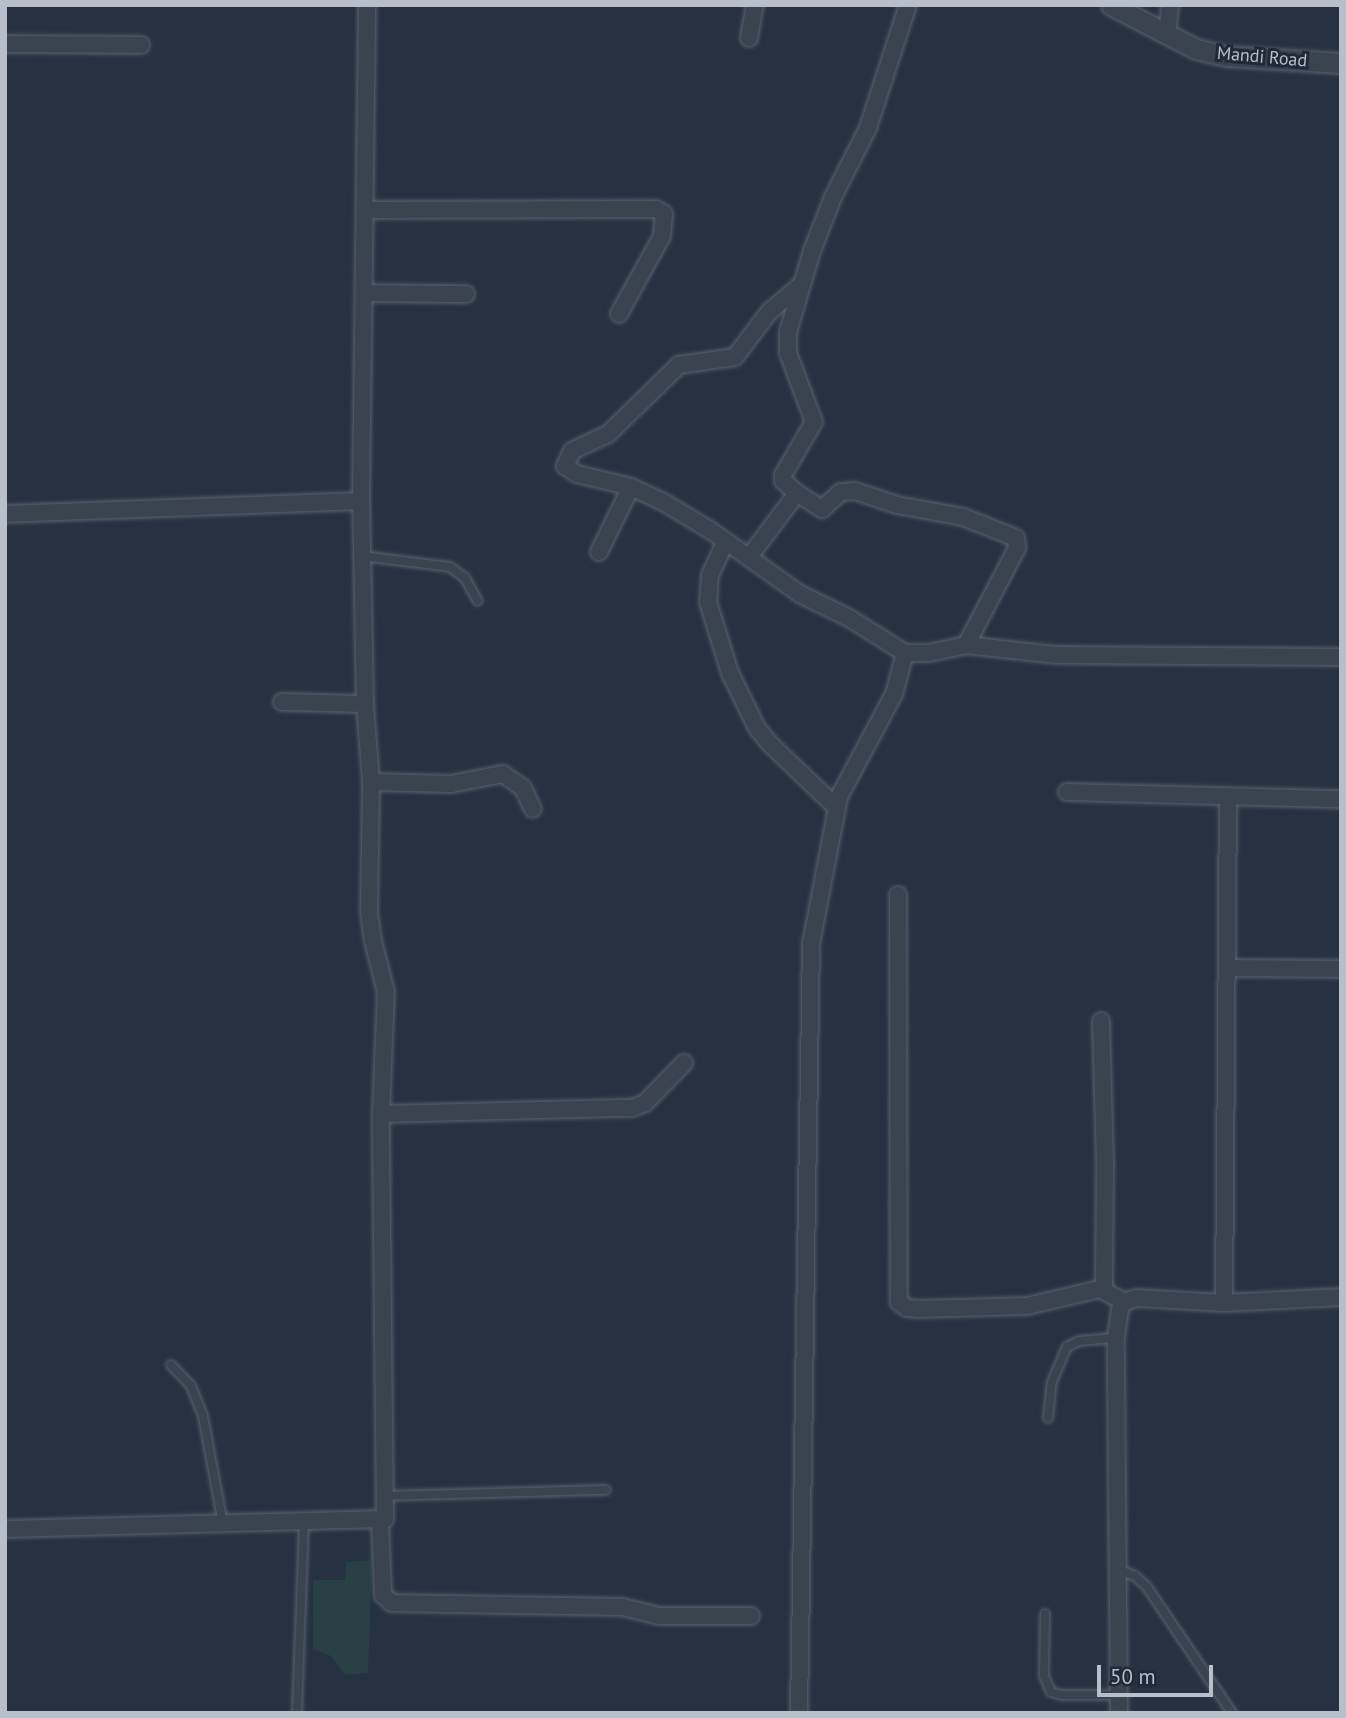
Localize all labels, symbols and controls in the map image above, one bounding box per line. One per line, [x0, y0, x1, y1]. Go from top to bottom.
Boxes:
street label: Mandi Road [1216, 42, 1308, 72]
scale bar [1101, 1652, 1216, 1696]
text: 50 m [1110, 1663, 1156, 1690]

